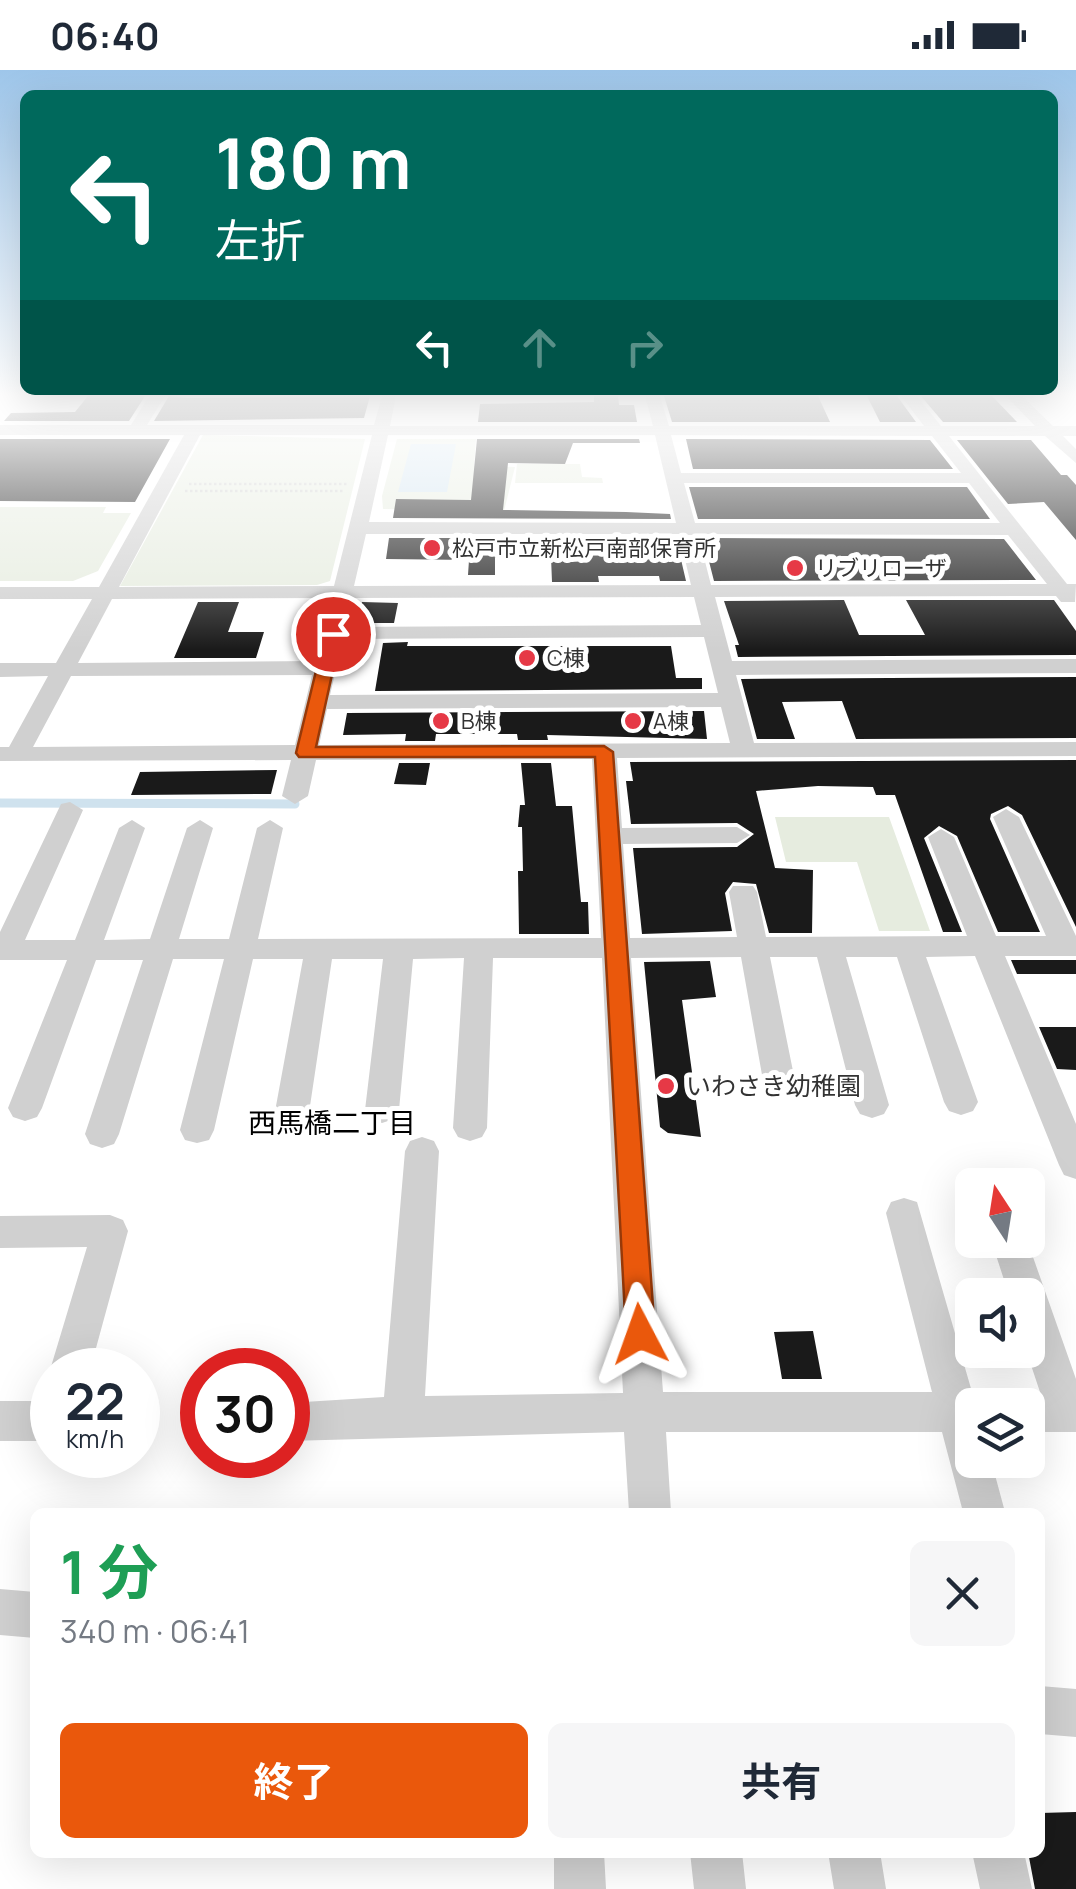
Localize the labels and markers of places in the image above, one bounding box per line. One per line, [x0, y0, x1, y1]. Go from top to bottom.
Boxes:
place label: 松戸市立新松戸南部保育所 [452, 533, 716, 563]
marker: 松戸市立新松戸南部保育所 [421, 537, 443, 559]
place label: リブリローザ [815, 553, 947, 583]
marker: リブリローザ [784, 557, 806, 579]
pin [291, 592, 376, 677]
place label: C棟 [547, 643, 585, 673]
marker: C棟 [516, 647, 538, 669]
place label: B棟 [461, 706, 497, 736]
place label: A棟 [653, 706, 689, 736]
marker: B棟 [430, 710, 452, 732]
marker: A棟 [622, 710, 644, 732]
place label: いわさき幼稚園 [686, 1068, 861, 1103]
marker: いわさき幼稚園 [655, 1075, 677, 1097]

